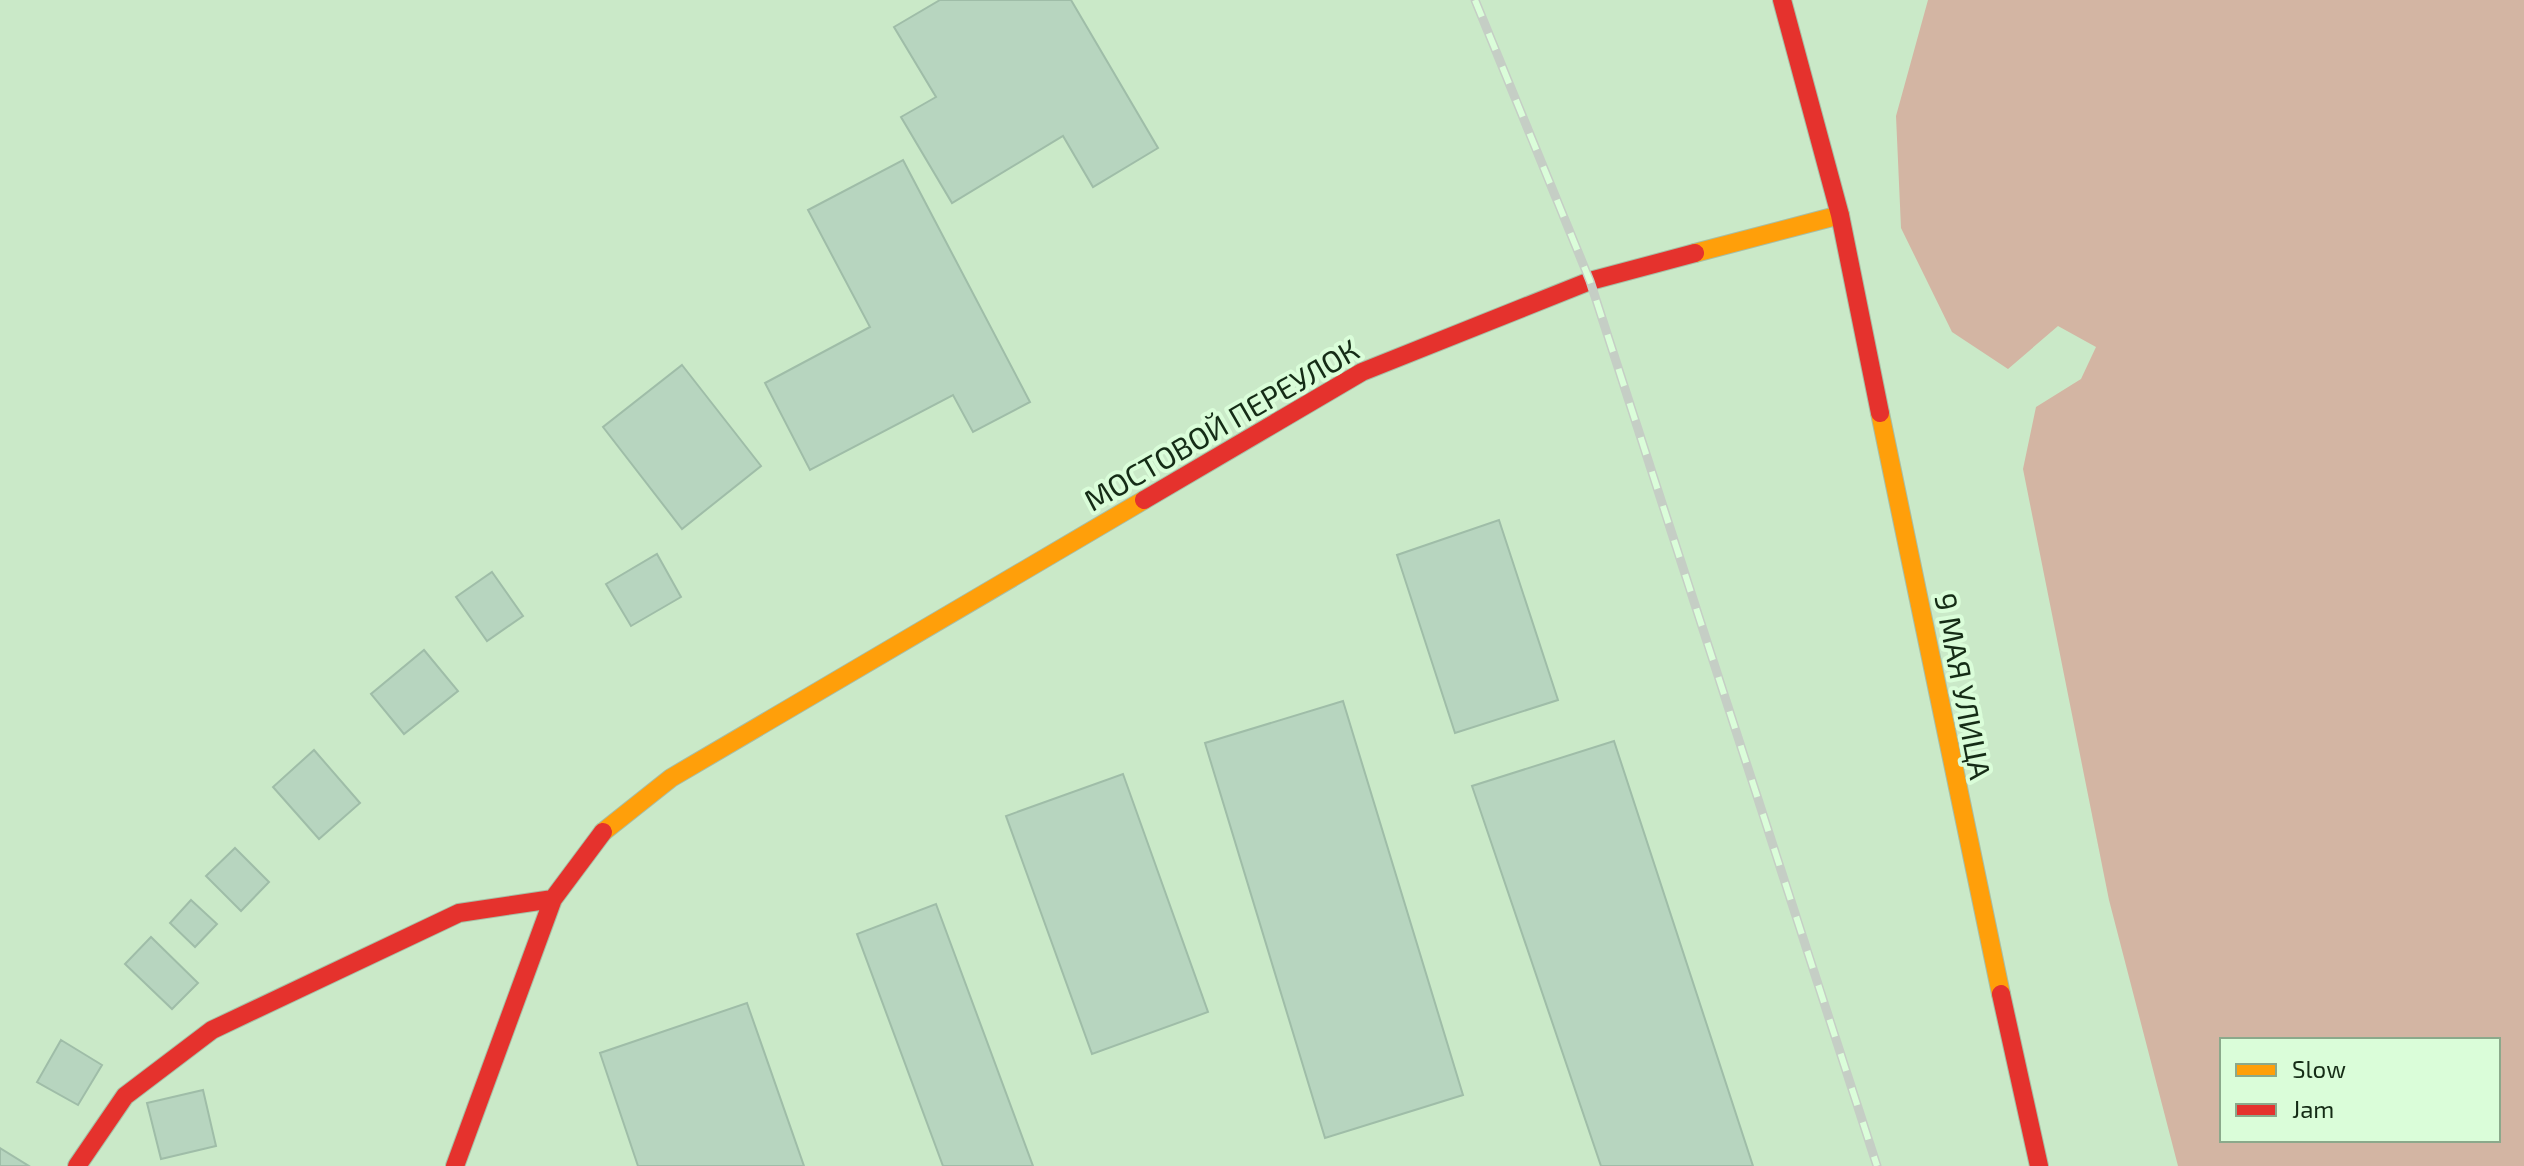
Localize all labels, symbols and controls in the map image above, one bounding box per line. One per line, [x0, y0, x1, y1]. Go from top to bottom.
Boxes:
street label: МОСТОВОЙ ПЕРЕУЛОК [1077, 331, 1365, 517]
street label: 9 МАЯ УЛИЦА [1928, 590, 2000, 783]
legend [2220, 1038, 2500, 1142]
text: Slow [2292, 1054, 2346, 1083]
text: Jam [2292, 1094, 2334, 1123]

